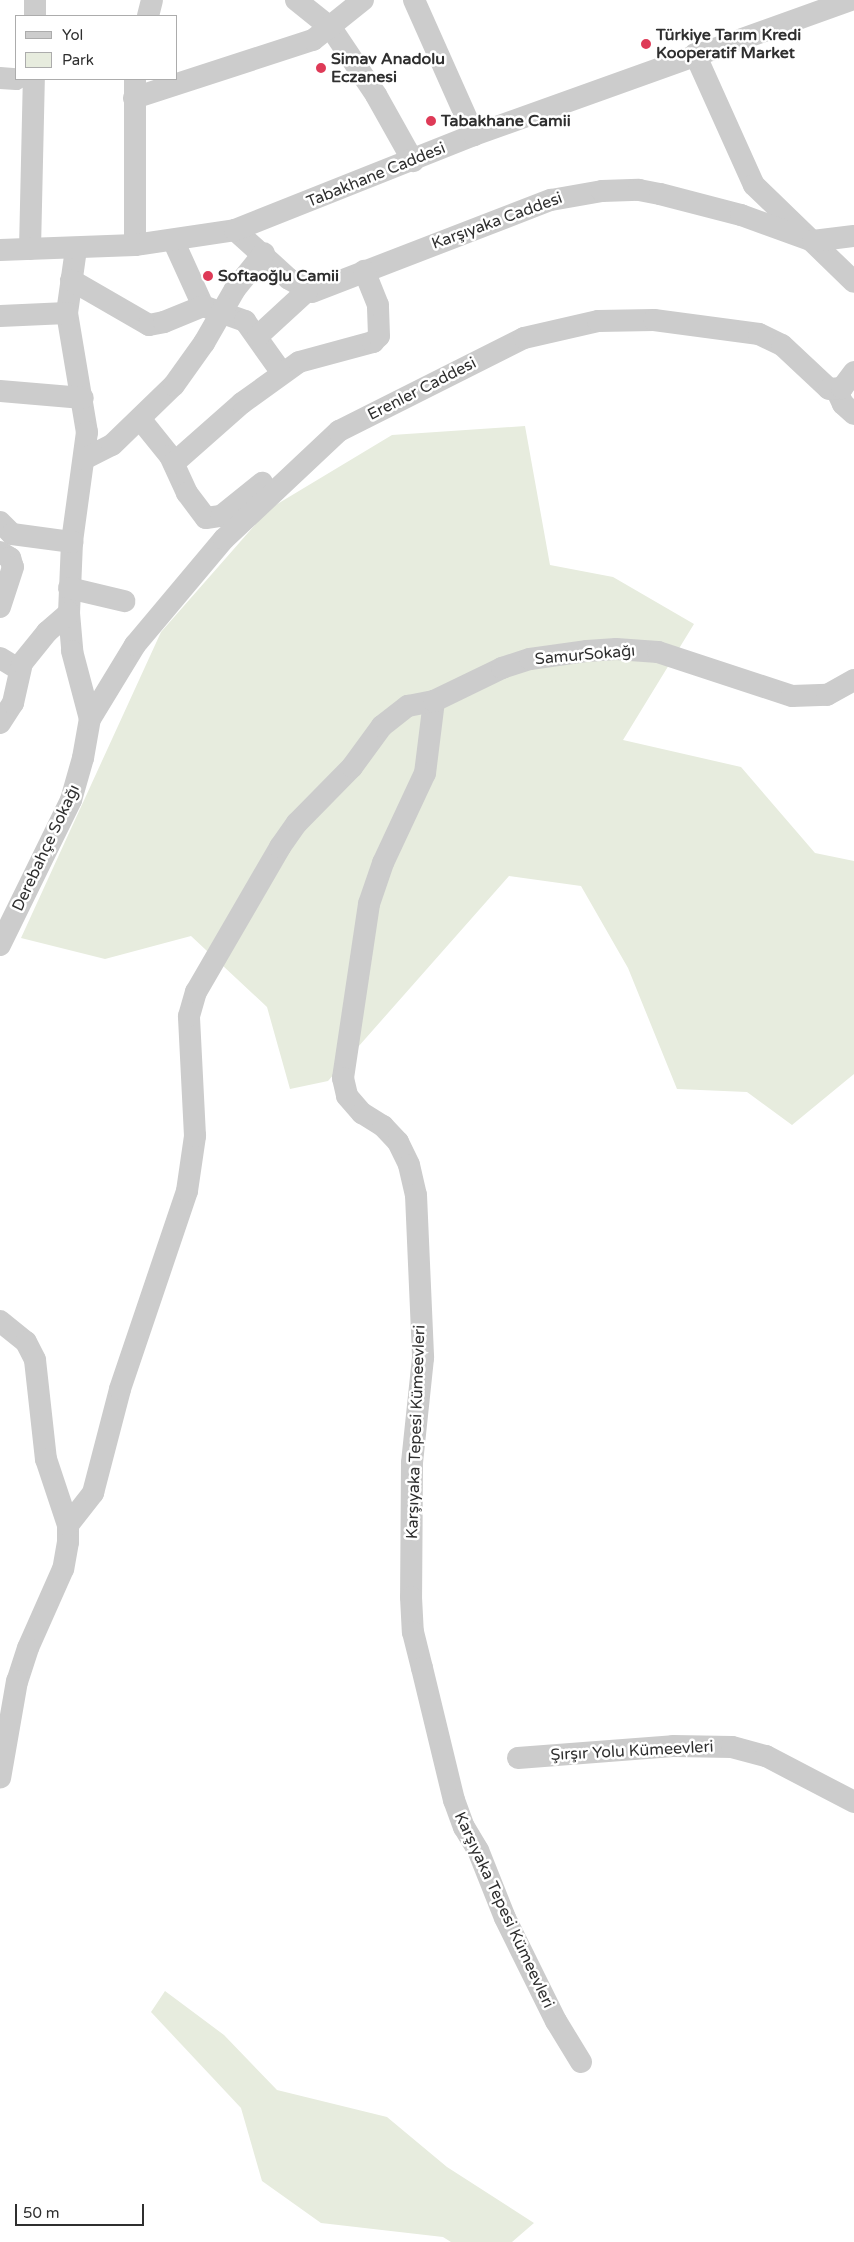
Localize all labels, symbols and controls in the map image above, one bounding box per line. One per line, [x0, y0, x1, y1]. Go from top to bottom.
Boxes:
legend [15, 15, 178, 80]
place label: Türkiye Tarım Kredi Kooperatif Market [656, 25, 801, 63]
text: Yol [62, 26, 83, 44]
marker: Türkiye Tarım Kredi Kooperatif Market [640, 38, 652, 50]
place label: Simav Anadolu Eczanesi [331, 49, 445, 87]
text: Park [62, 51, 94, 69]
marker: Simav Anadolu Eczanesi [315, 62, 327, 74]
place label: Tabakhane Camii [441, 111, 571, 131]
marker: Tabakhane Camii [425, 115, 437, 127]
street label: Tabakhane Caddesi [304, 138, 448, 212]
street label: Karşıyaka Caddesi [429, 188, 565, 254]
place label: Softaoğlu Camii [218, 266, 339, 286]
marker: Softaoğlu Camii [202, 270, 214, 282]
street label: Erenler Caddesi [365, 353, 479, 425]
street label: SamurSokağı [534, 641, 636, 669]
street label: Derebahçe Sokağı [8, 782, 84, 914]
street label: Karşıyaka Tepesi Kümeevleri [403, 1325, 429, 1539]
street label: Şırşır Yolu Kümeevleri [550, 1737, 714, 1765]
street label: Karşıyaka Tepesi Kümeevleri [450, 1809, 558, 2011]
scale bar [18, 2194, 146, 2226]
text: 50 m [23, 2204, 60, 2222]

